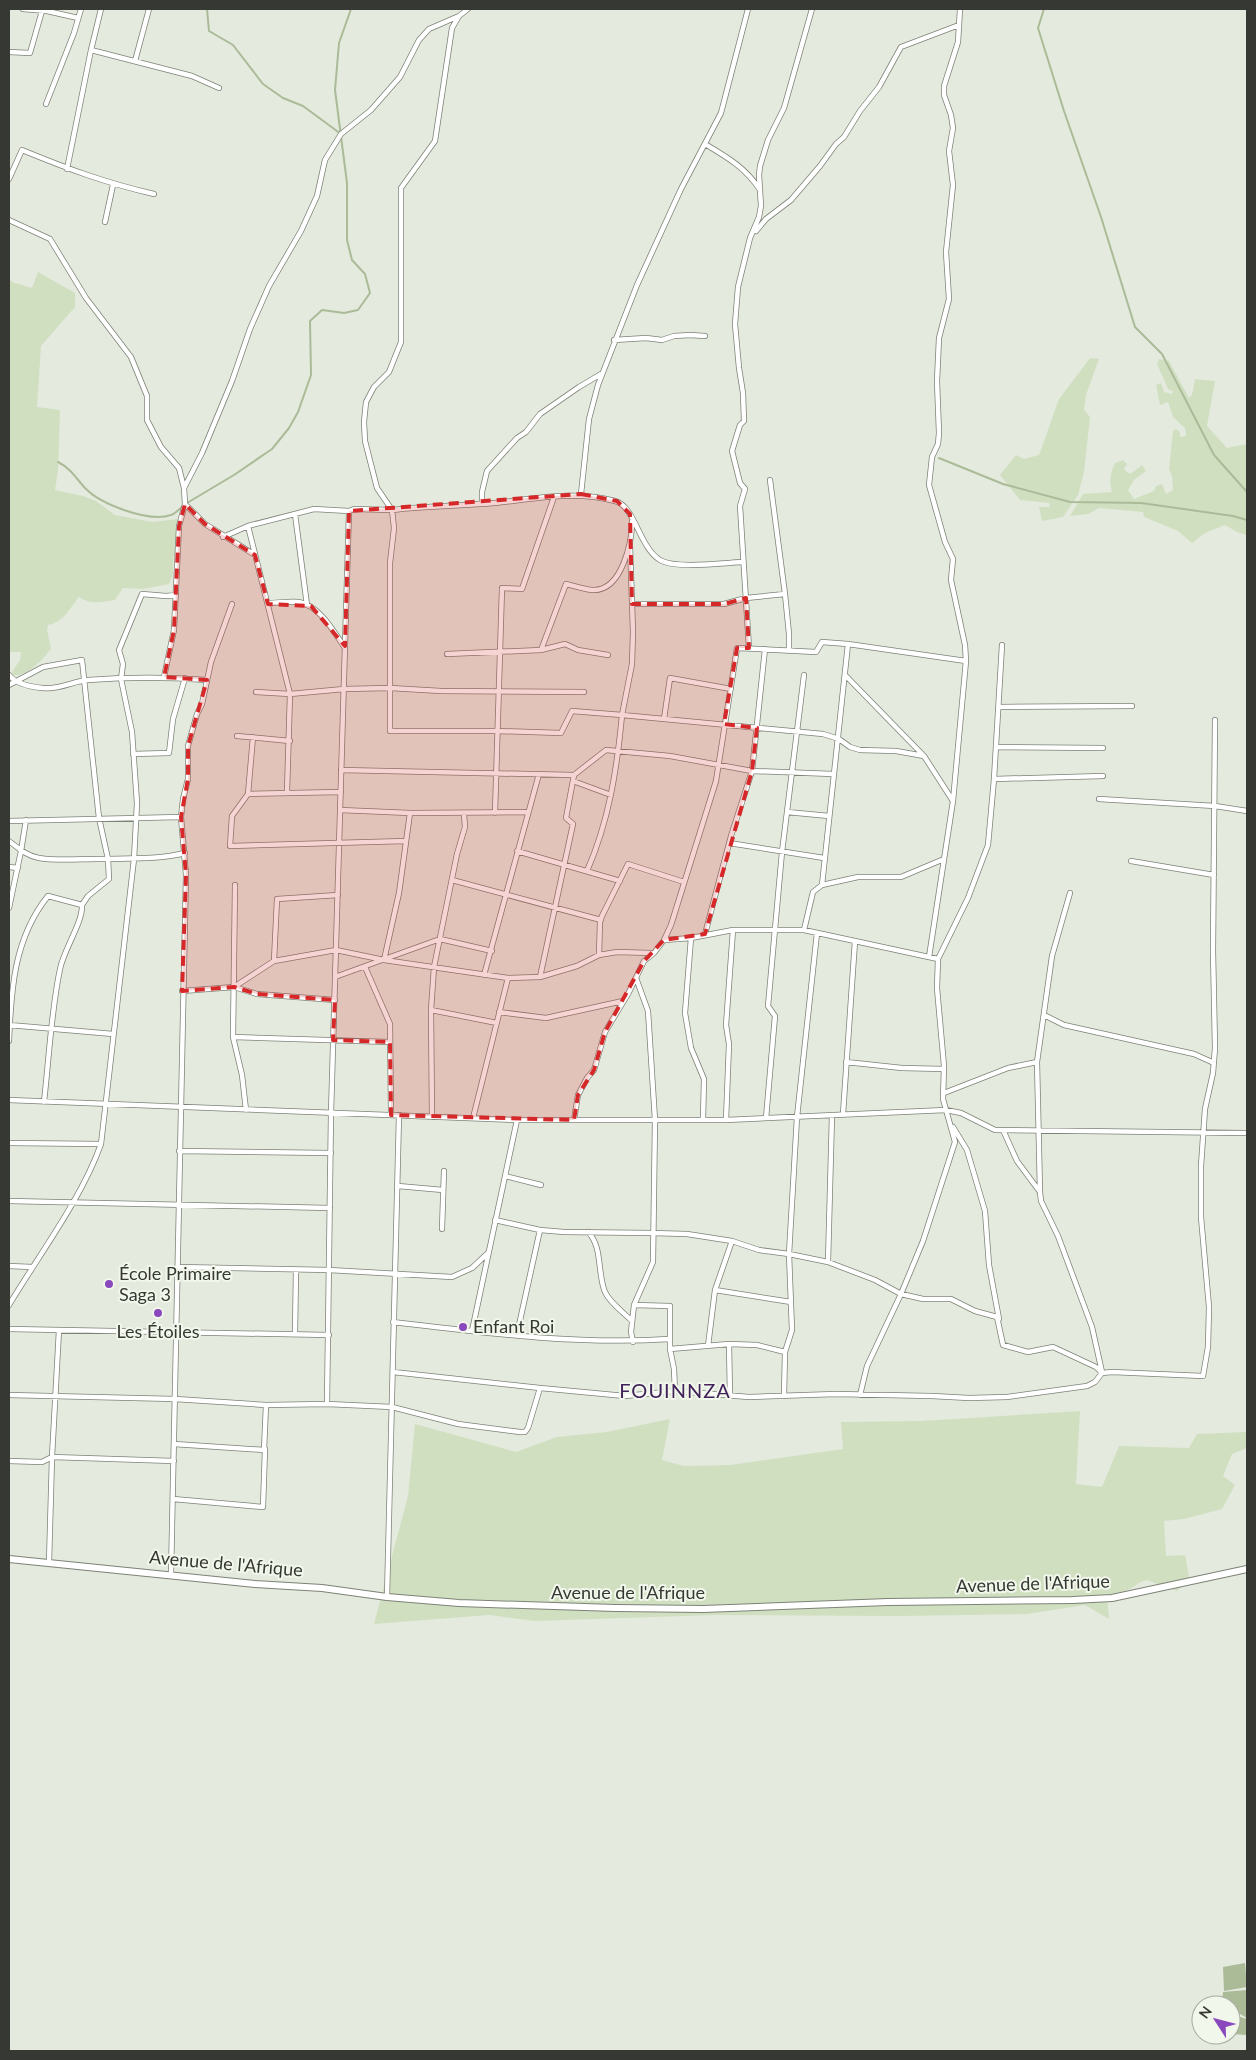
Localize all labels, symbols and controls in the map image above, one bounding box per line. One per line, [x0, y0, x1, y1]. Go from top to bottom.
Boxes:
place label: École Primaire Saga 3 [119, 1262, 231, 1305]
marker: École Primaire Saga 3 [103, 1278, 115, 1290]
marker: Les Étoiles [152, 1307, 164, 1319]
place label: Enfant Roi [473, 1315, 554, 1337]
place label: Les Étoiles [117, 1320, 200, 1342]
marker: Enfant Roi [457, 1321, 469, 1333]
district label: FOUINNZA [619, 1378, 731, 1402]
street label: Avenue de l'Afrique [148, 1545, 304, 1581]
street label: Avenue de l'Afrique [956, 1569, 1110, 1597]
street label: Avenue de l'Afrique [551, 1581, 705, 1603]
north arrow [1191, 1995, 1241, 2045]
text: N [1195, 2003, 1215, 2021]

